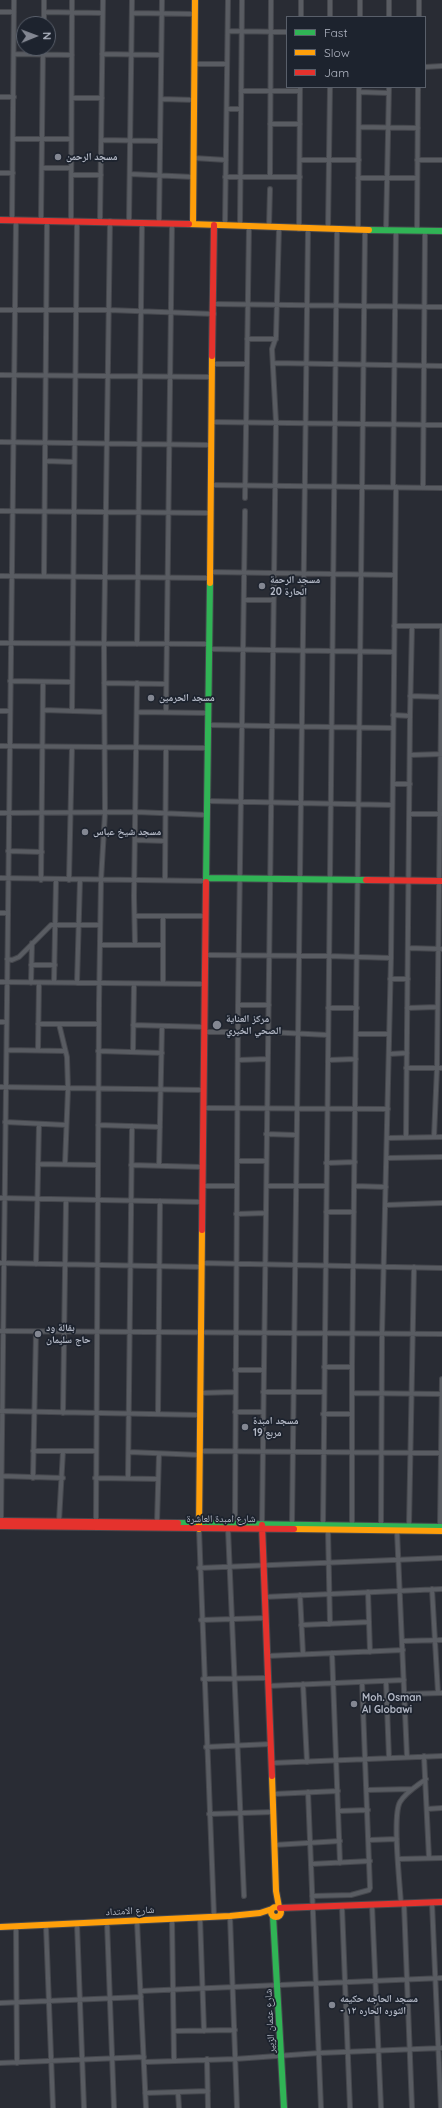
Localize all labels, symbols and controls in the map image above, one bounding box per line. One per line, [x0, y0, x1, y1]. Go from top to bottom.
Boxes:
north arrow [16, 16, 56, 56]
legend [286, 16, 426, 88]
text: Fast [324, 25, 348, 40]
text: N [40, 32, 54, 40]
text: Slow [324, 45, 350, 60]
text: Jam [324, 65, 349, 80]
place label: مسجد الرحمن [66, 151, 117, 163]
marker: مسجد الرحمن [53, 152, 63, 162]
place label: مسجد الرحمة الحارة 20 [270, 574, 320, 598]
marker: مسجد الرحمة الحارة 20 [257, 581, 267, 591]
place label: مسجد الحرمين [159, 692, 215, 704]
marker: مسجد الحرمين [146, 693, 156, 703]
place label: مسجد شيخ عباس [93, 826, 161, 838]
marker: مسجد شيخ عباس [80, 827, 90, 837]
place label: مركز العناية الصحي الخيري [226, 1013, 281, 1036]
marker: مركز العناية الصحي الخيري [211, 1019, 223, 1031]
place label: بقالة ود حاج سليمان [46, 1322, 91, 1346]
marker: بقالة ود حاج سليمان [33, 1329, 43, 1339]
place label: مسجد امبدة مربع 19 [253, 1415, 299, 1438]
marker: مسجد امبدة مربع 19 [240, 1422, 250, 1432]
street label: شارع امبدة العاشرة [186, 1513, 256, 1525]
place label: Moh. Osman Al Globawi [362, 1692, 421, 1716]
marker: Moh. Osman Al Globawi [349, 1699, 359, 1709]
street label: شارع الامتداد [105, 1904, 155, 1918]
street label: شارع عثمان الزبير [262, 1988, 278, 2054]
place label: مسجد الحاجه حكيمه - الثوره الحاره ١٢ [340, 1993, 418, 2016]
marker: مسجد الحاجه حكيمه - الثوره الحاره ١٢ [327, 2000, 337, 2010]

